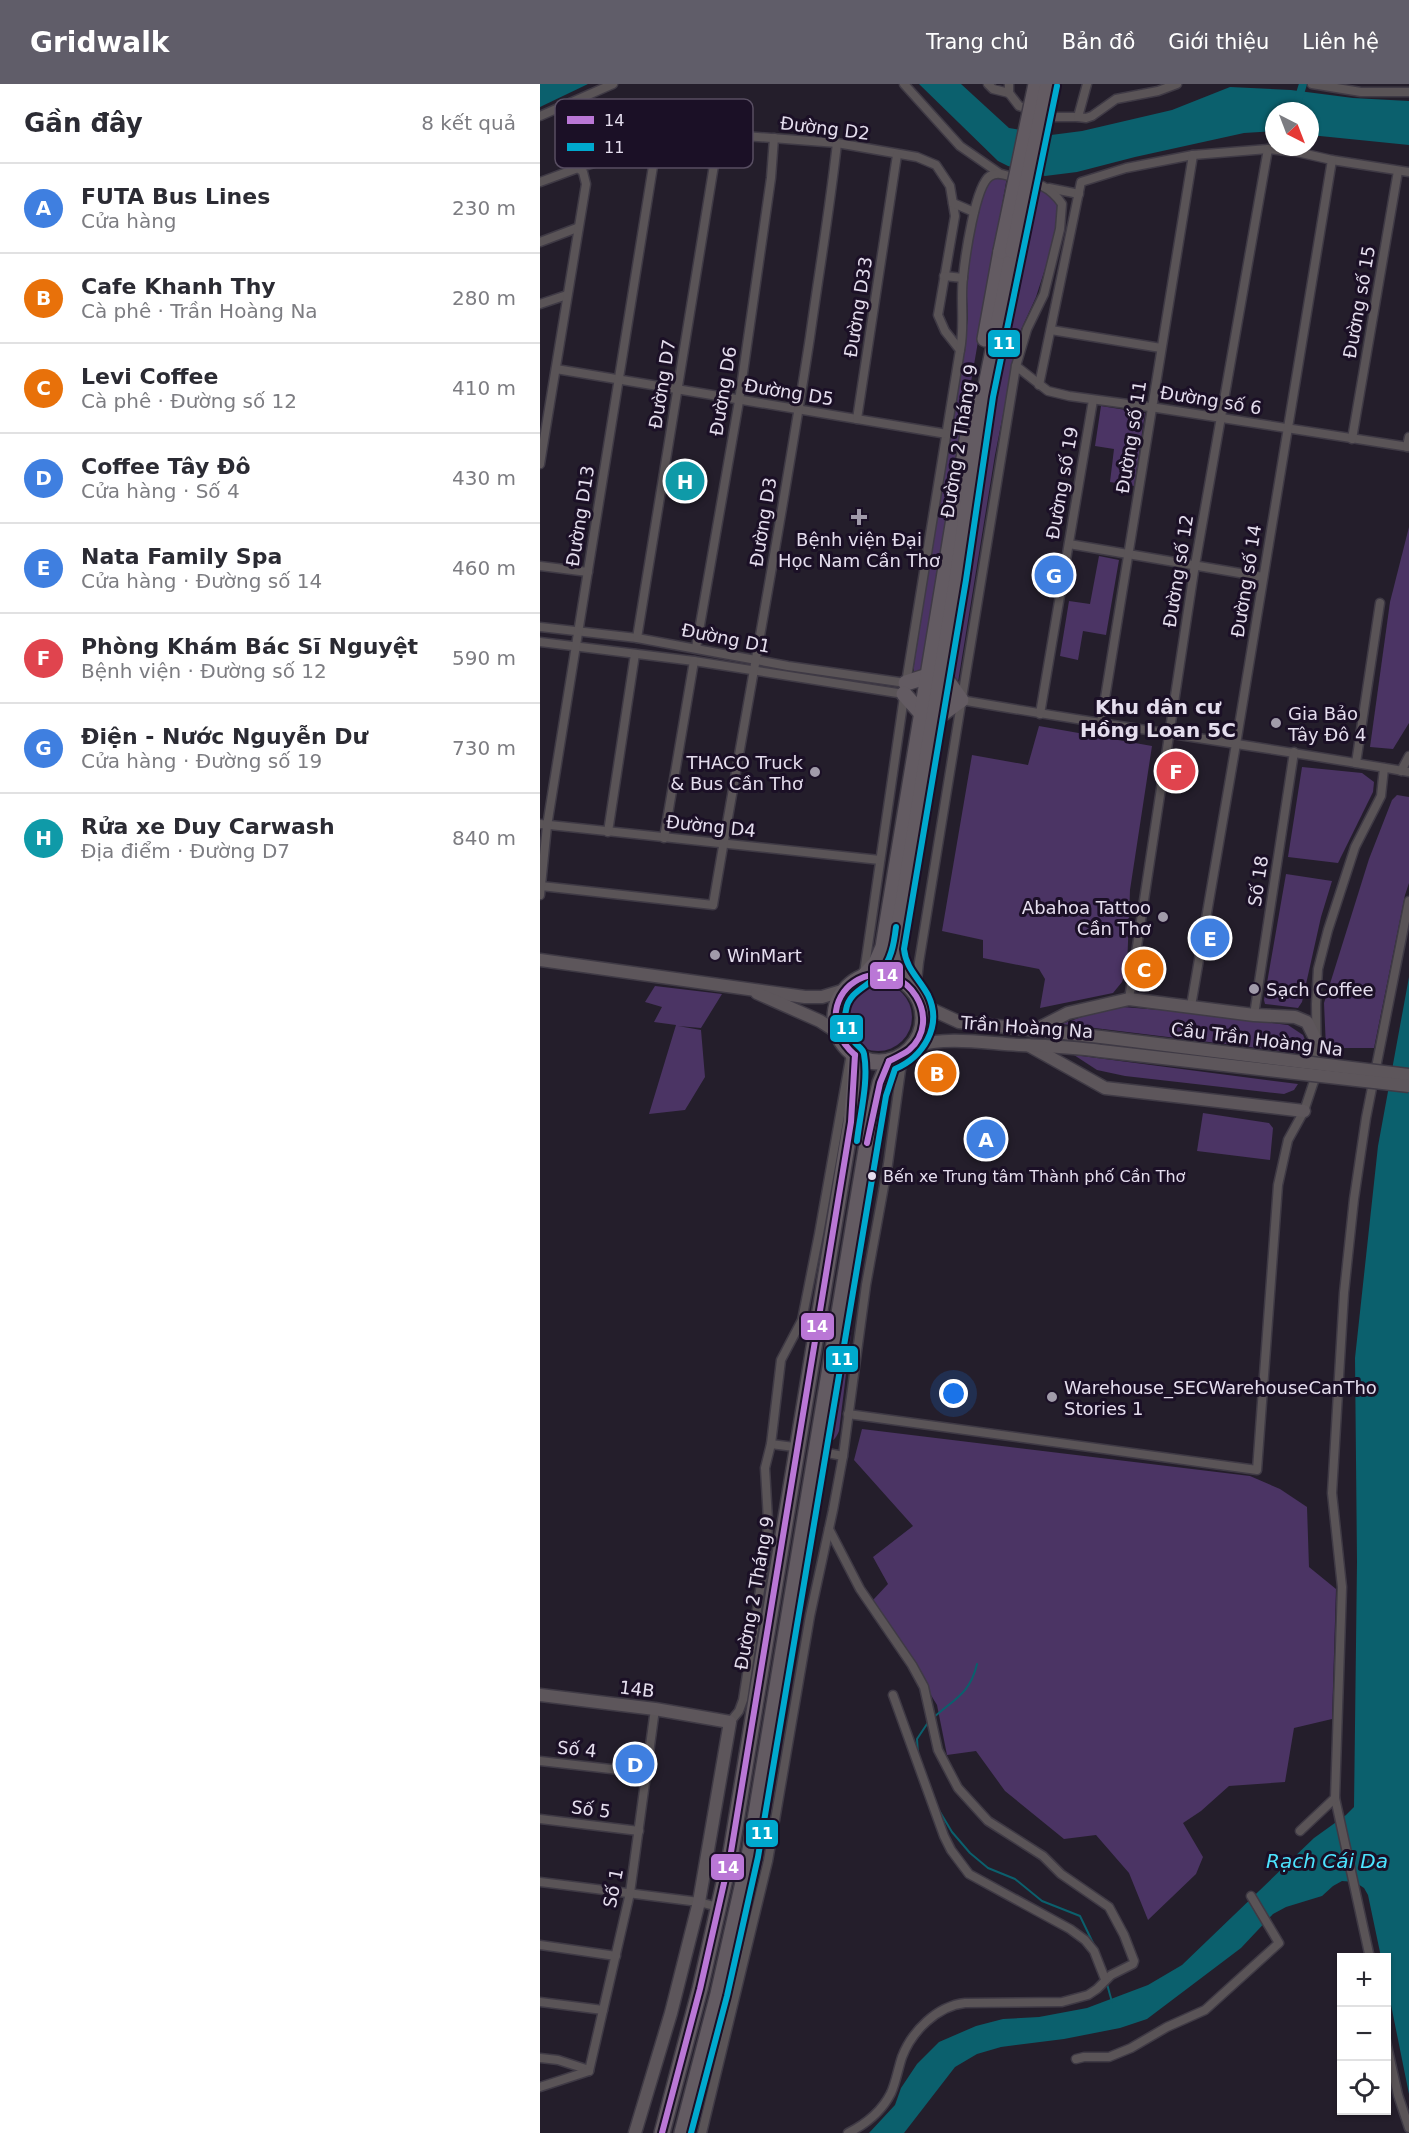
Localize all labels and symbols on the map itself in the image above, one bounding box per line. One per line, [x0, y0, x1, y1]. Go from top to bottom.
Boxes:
legend [555, 99, 753, 168]
north arrow [1265, 102, 1319, 156]
text: 14 [604, 111, 624, 130]
street label: Đường D2 [779, 112, 871, 144]
text: 11 [604, 138, 624, 157]
street label: Đường số 15 [1339, 244, 1379, 360]
street label: Đường D33 [840, 255, 876, 359]
line badge: 11 [987, 329, 1021, 358]
text: 11 [993, 334, 1015, 353]
street label: Đường D7 [645, 338, 679, 430]
street label: Đường D6 [706, 345, 740, 437]
street label: Đường 2 Tháng 9 [936, 363, 982, 519]
street label: Đường D5 [743, 375, 835, 409]
street label: Đường số 11 [1112, 379, 1150, 495]
street label: Đường số 6 [1159, 382, 1263, 418]
street label: Đường số 19 [1042, 425, 1082, 541]
pin: H [666, 458, 704, 504]
street label: Đường D13 [562, 464, 598, 568]
street label: Đường D3 [746, 476, 780, 568]
marker: Bệnh viện Đại Học Nam Cần Thơ [850, 508, 868, 526]
street label: Đường số 12 [1159, 513, 1197, 629]
street label: Đường số 14 [1227, 523, 1265, 639]
place label: Bệnh viện Đại Học Nam Cần Thơ [778, 529, 940, 571]
pin: G [1034, 552, 1074, 598]
street label: Đường D1 [680, 619, 772, 657]
district label: Khu dân cư Hồng Loan 5C [1080, 695, 1236, 742]
place label: Gia Bảo Tây Đô 4 [1287, 703, 1366, 745]
marker: Gia Bảo Tây Đô 4 [1269, 716, 1283, 730]
pin: F [1156, 748, 1196, 794]
place label: THACO Truck & Bus Cần Thơ [670, 752, 804, 794]
marker: THACO Truck & Bus Cần Thơ [808, 765, 822, 779]
street label: Đường D4 [665, 811, 757, 841]
street label: Số 18 [1244, 854, 1272, 908]
place label: Abahoa Tattoo Cần Thơ [1022, 897, 1151, 939]
marker: Abahoa Tattoo Cần Thơ [1156, 910, 1170, 924]
pin: E [1190, 916, 1230, 960]
place label: WinMart [727, 945, 802, 966]
pin: C [1124, 946, 1164, 992]
marker: WinMart [708, 948, 722, 962]
line badge: 14 [869, 961, 904, 990]
text: 14 [876, 966, 898, 985]
place label: Sạch Coffee [1266, 979, 1374, 1000]
marker: Sạch Coffee [1247, 982, 1261, 996]
street label: Trần Hoàng Na [959, 1012, 1094, 1042]
line badge: 11 [829, 1014, 864, 1043]
street label: Cầu Trần Hoàng Na [1170, 1018, 1344, 1060]
text: 11 [836, 1019, 858, 1038]
pin: B [918, 1050, 956, 1096]
pin: A [966, 1116, 1006, 1162]
place label: Bến xe Trung tâm Thành phố Cần Thơ [883, 1167, 1186, 1186]
marker: Bến xe Trung tâm Thành phố Cần Thơ [866, 1170, 878, 1182]
line badge: 14 [800, 1312, 835, 1341]
text: 14 [806, 1317, 828, 1336]
line badge: 11 [825, 1345, 859, 1373]
text: 11 [831, 1350, 853, 1369]
place label: Warehouse_SECWarehouseCanTho Stories 1 [1064, 1377, 1377, 1419]
your location [939, 1379, 968, 1408]
marker: Warehouse_SECWarehouseCanTho Stories 1 [1045, 1390, 1059, 1404]
street label: Đường 2 Tháng 9 [730, 1515, 778, 1671]
street label: 14B [618, 1676, 656, 1702]
street label: Số 4 [556, 1736, 598, 1762]
pin: D [616, 1742, 655, 1786]
street label: Số 5 [570, 1796, 612, 1822]
line badge: 11 [745, 1819, 779, 1848]
text: 11 [751, 1824, 773, 1843]
water label: Rạch Cái Da [1266, 1849, 1388, 1873]
line badge: 14 [710, 1853, 745, 1881]
text: 14 [717, 1858, 739, 1877]
street label: Số 1 [599, 1867, 627, 1909]

